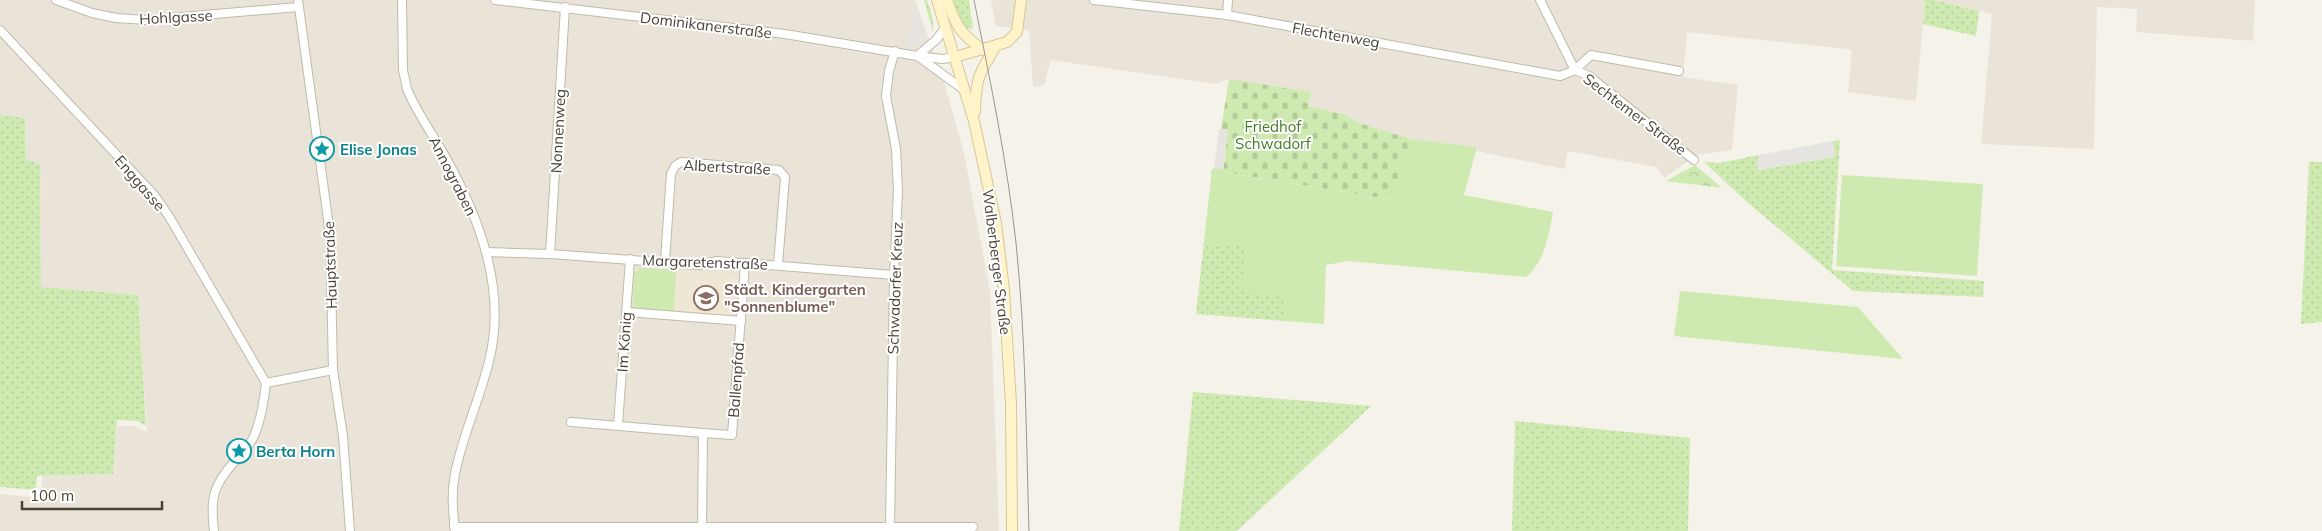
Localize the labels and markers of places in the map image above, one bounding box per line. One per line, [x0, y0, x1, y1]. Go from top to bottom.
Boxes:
place icon: Elise Jonas [309, 136, 335, 162]
place label: Elise Jonas [340, 140, 417, 159]
place label: Städt. Kindergarten "Sonnenblume" [724, 280, 866, 316]
school or university icon: Städt. Kindergarten "Sonnenblume" [693, 285, 719, 311]
place icon: Berta Horn [226, 438, 252, 464]
place label: Berta Horn [256, 442, 335, 461]

